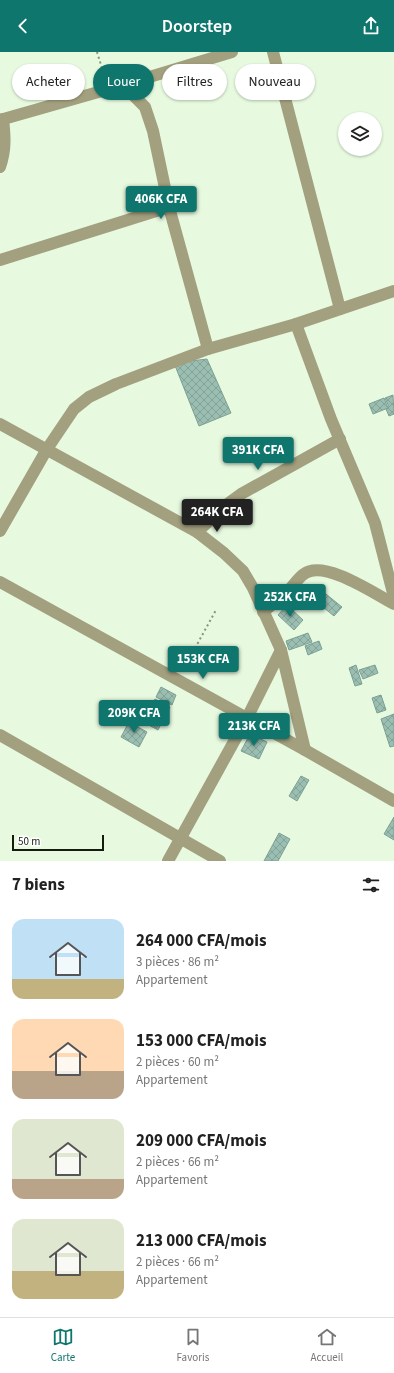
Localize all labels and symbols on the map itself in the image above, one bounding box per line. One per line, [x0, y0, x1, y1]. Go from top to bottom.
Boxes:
pin: 406K CFA [120, 186, 202, 220]
pin: 391K CFA [217, 437, 299, 471]
pin: 264K CFA [176, 499, 258, 533]
pin: 252K CFA [249, 584, 331, 618]
pin: 153K CFA [162, 646, 244, 680]
pin: 209K CFA [93, 700, 175, 734]
pin: 213K CFA [213, 713, 295, 747]
scale bar [12, 833, 104, 852]

